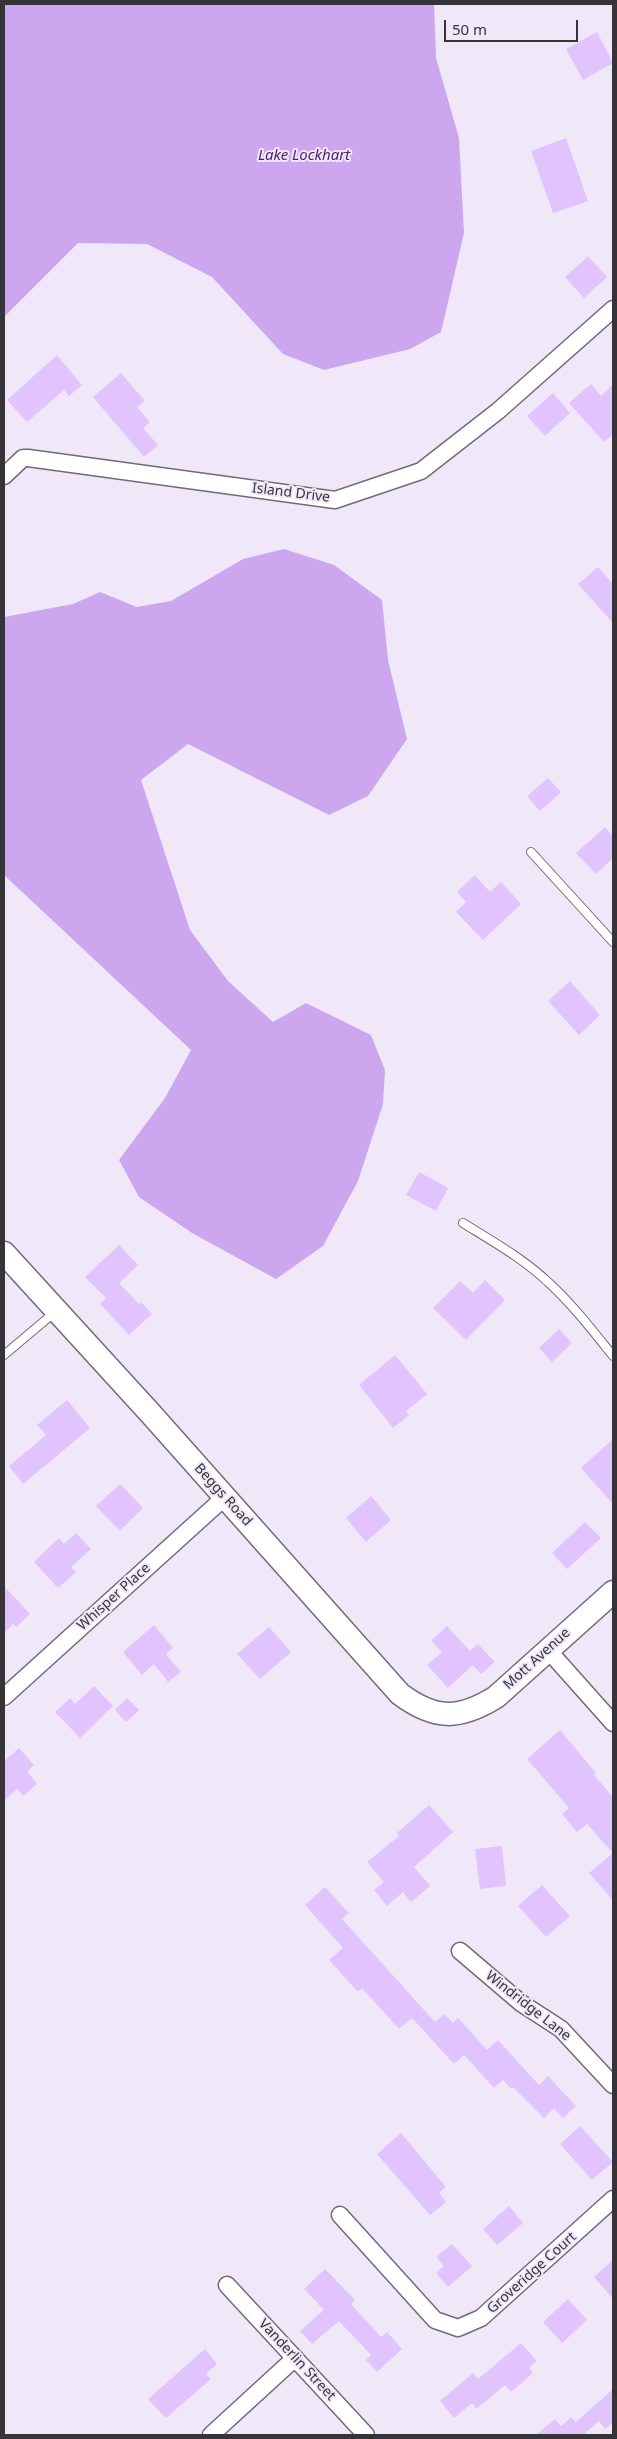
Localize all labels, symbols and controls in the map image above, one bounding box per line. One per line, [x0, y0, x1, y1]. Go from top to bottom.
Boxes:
scale bar [447, 10, 581, 42]
text: 50 m [452, 19, 487, 39]
water label: Lake Lockhart [258, 147, 350, 165]
street label: Island Drive [251, 480, 331, 506]
street label: Beggs Road [191, 1460, 255, 1530]
street label: Whisper Place [74, 1560, 154, 1634]
street label: Mott Avenue [500, 1625, 574, 1693]
street label: Windridge Lane [482, 1967, 574, 2045]
street label: Groveridge Court [484, 2229, 580, 2317]
street label: Vanderlin Street [255, 2316, 339, 2404]

